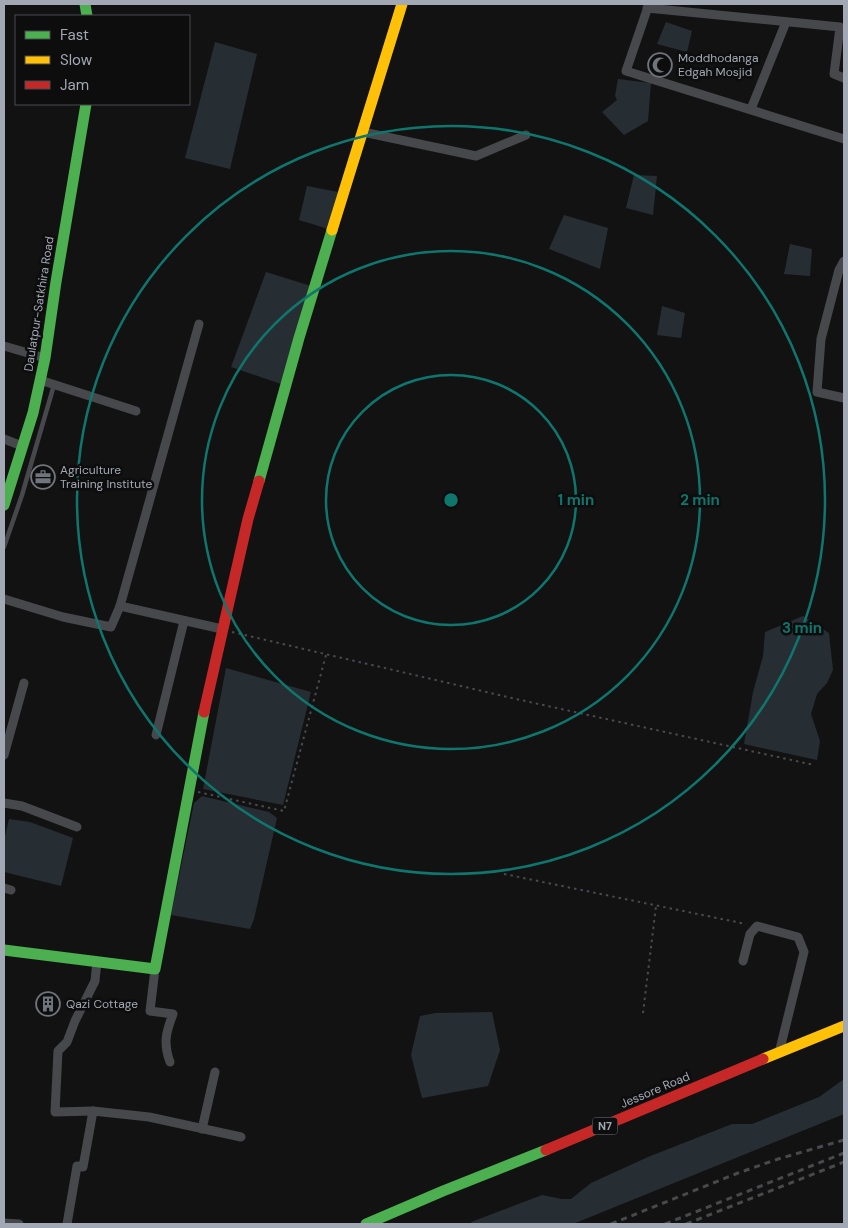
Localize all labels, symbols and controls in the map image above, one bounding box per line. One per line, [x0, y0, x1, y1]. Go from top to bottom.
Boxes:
legend [15, 15, 190, 105]
text: Fast [60, 25, 89, 45]
text: Slow [60, 50, 93, 70]
place label: Moddhodanga Edgah Mosjid [678, 50, 758, 80]
mosque icon: Moddhodanga Edgah Mosjid [647, 52, 673, 78]
text: Jam [60, 75, 89, 95]
street label: Daulatpur-Satkhira Road [20, 235, 58, 373]
place label: Agriculture Training Institute [60, 462, 153, 492]
office icon: Agriculture Training Institute [30, 464, 56, 490]
text: 1 min [558, 490, 594, 510]
text: 2 min [680, 490, 720, 510]
centre of rings [442, 491, 460, 509]
text: 3 min [782, 618, 822, 638]
building icon: Qazi Cottage [35, 991, 61, 1017]
place label: Qazi Cottage [66, 996, 138, 1012]
street label: Jessore Road [618, 1068, 692, 1112]
road number: N7 [592, 1118, 618, 1134]

